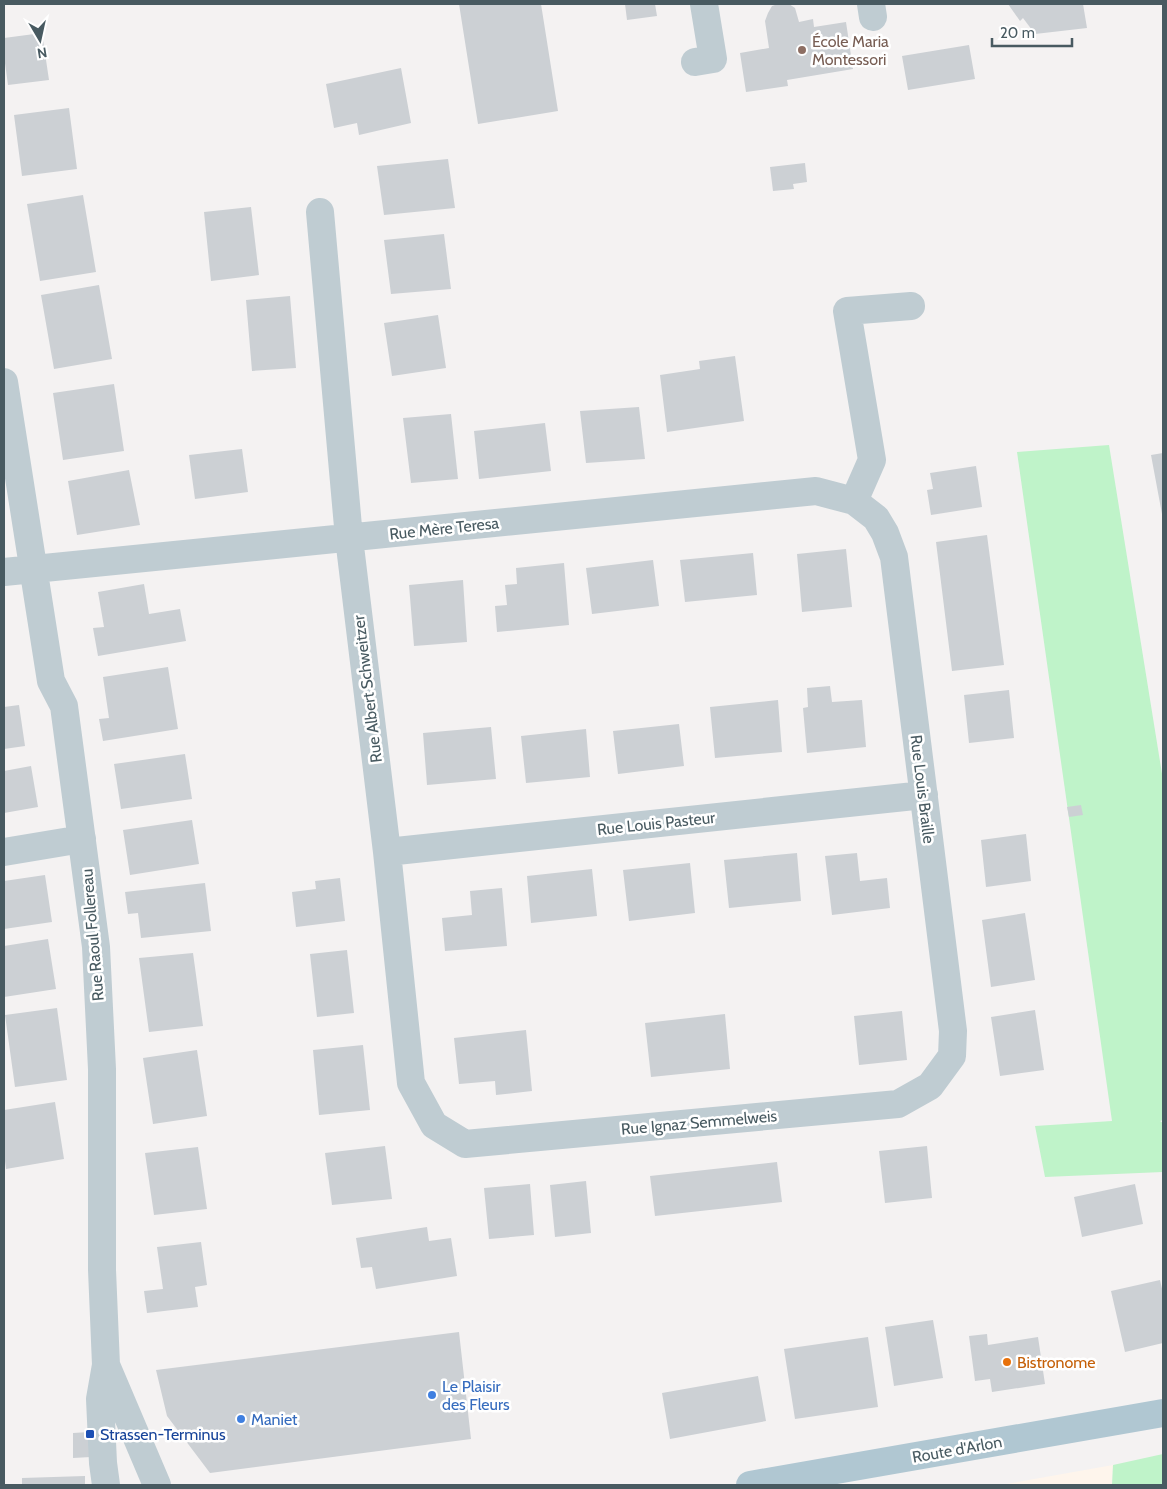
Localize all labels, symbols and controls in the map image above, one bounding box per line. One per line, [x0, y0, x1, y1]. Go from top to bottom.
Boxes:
north arrow [15, 15, 65, 65]
scale bar [992, 15, 1072, 47]
text: 20 m [1000, 24, 1035, 42]
place label: École Maria Montessori [812, 32, 889, 69]
text: N [36, 43, 48, 63]
marker: École Maria Montessori [796, 44, 808, 56]
street label: Rue Mère Teresa [388, 513, 500, 544]
street label: Rue Albert Schweitzer [349, 613, 386, 764]
street label: Rue Louis Braille [906, 734, 939, 845]
street label: Rue Louis Pasteur [596, 808, 717, 839]
street label: Rue Raoul Follereau [77, 868, 108, 1002]
street label: Rue Ignaz Semmelweis [620, 1106, 778, 1139]
place label: Bistronome [1017, 1353, 1095, 1372]
marker: Bistronome [1001, 1356, 1013, 1368]
place label: Le Plaisir des Fleurs [442, 1377, 510, 1414]
marker: Le Plaisir des Fleurs [426, 1389, 438, 1401]
place label: Maniet [251, 1410, 298, 1429]
marker: Maniet [235, 1413, 247, 1425]
place label: Strassen-Terminus [100, 1425, 226, 1444]
marker: Strassen-Terminus [84, 1428, 96, 1440]
street label: Route d'Arlon [911, 1432, 1004, 1467]

